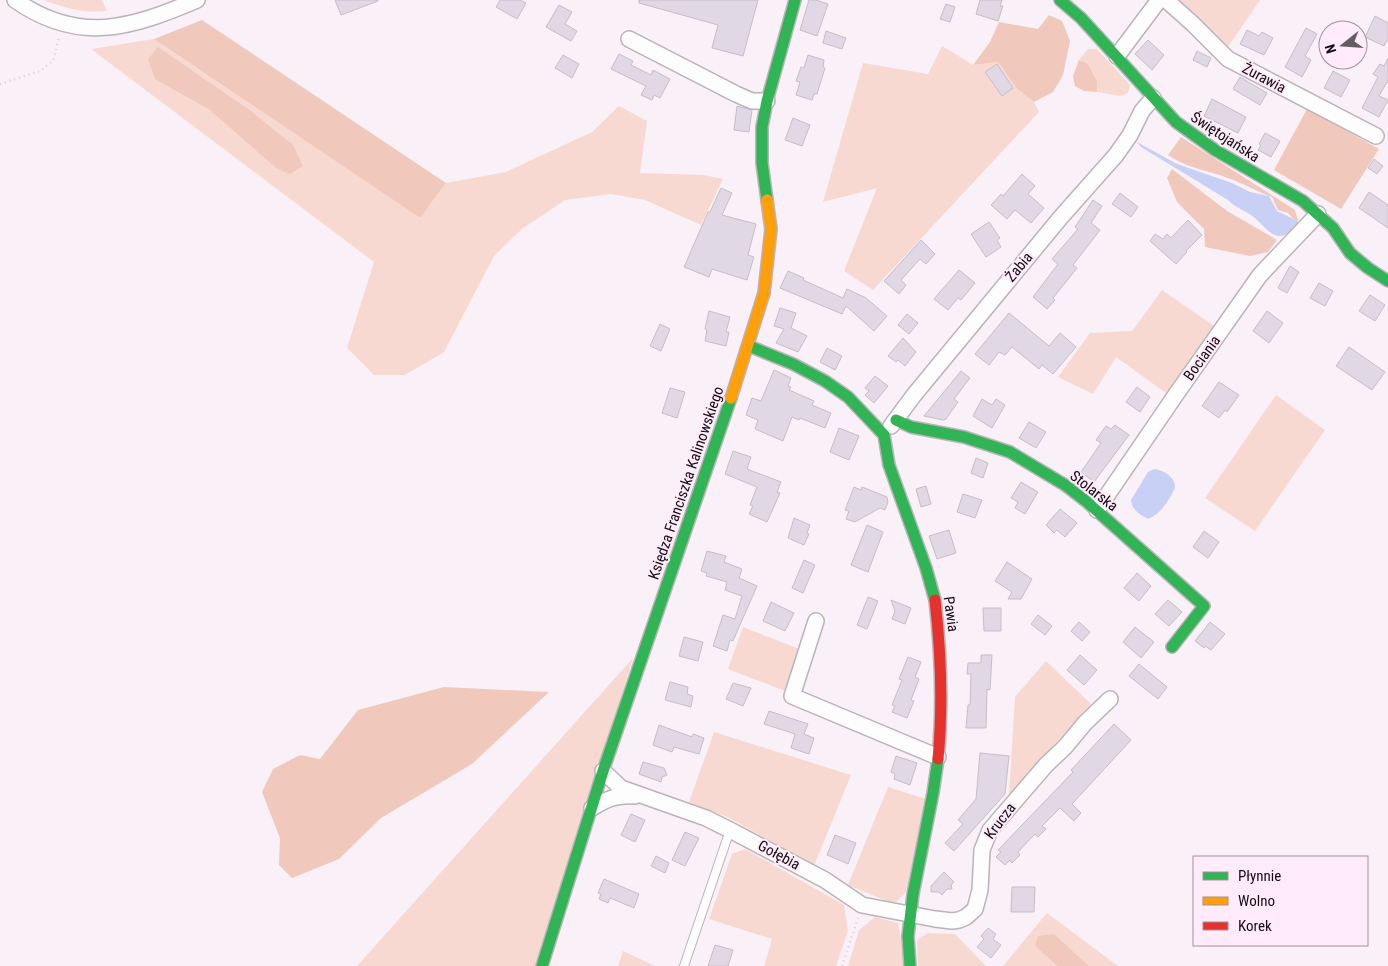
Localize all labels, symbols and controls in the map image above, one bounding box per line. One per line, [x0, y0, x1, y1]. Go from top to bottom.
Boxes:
north arrow [1318, 20, 1368, 70]
text: N [1322, 42, 1339, 55]
street label: Żurawia [1239, 59, 1289, 97]
street label: Świętojańska [1187, 108, 1263, 166]
street label: Żabia [1001, 249, 1037, 285]
street label: Bociania [1180, 332, 1224, 384]
street label: Księdza Franciszka Kalinowskiego [644, 384, 728, 582]
street label: Stolarska [1067, 467, 1121, 515]
street label: Pawia [940, 595, 962, 633]
street label: Krucza [981, 799, 1019, 843]
street label: Gołębia [755, 836, 803, 874]
legend [1193, 856, 1368, 946]
text: Płynnie [1238, 867, 1281, 885]
text: Wolno [1238, 892, 1275, 910]
text: Korek [1238, 917, 1272, 935]

